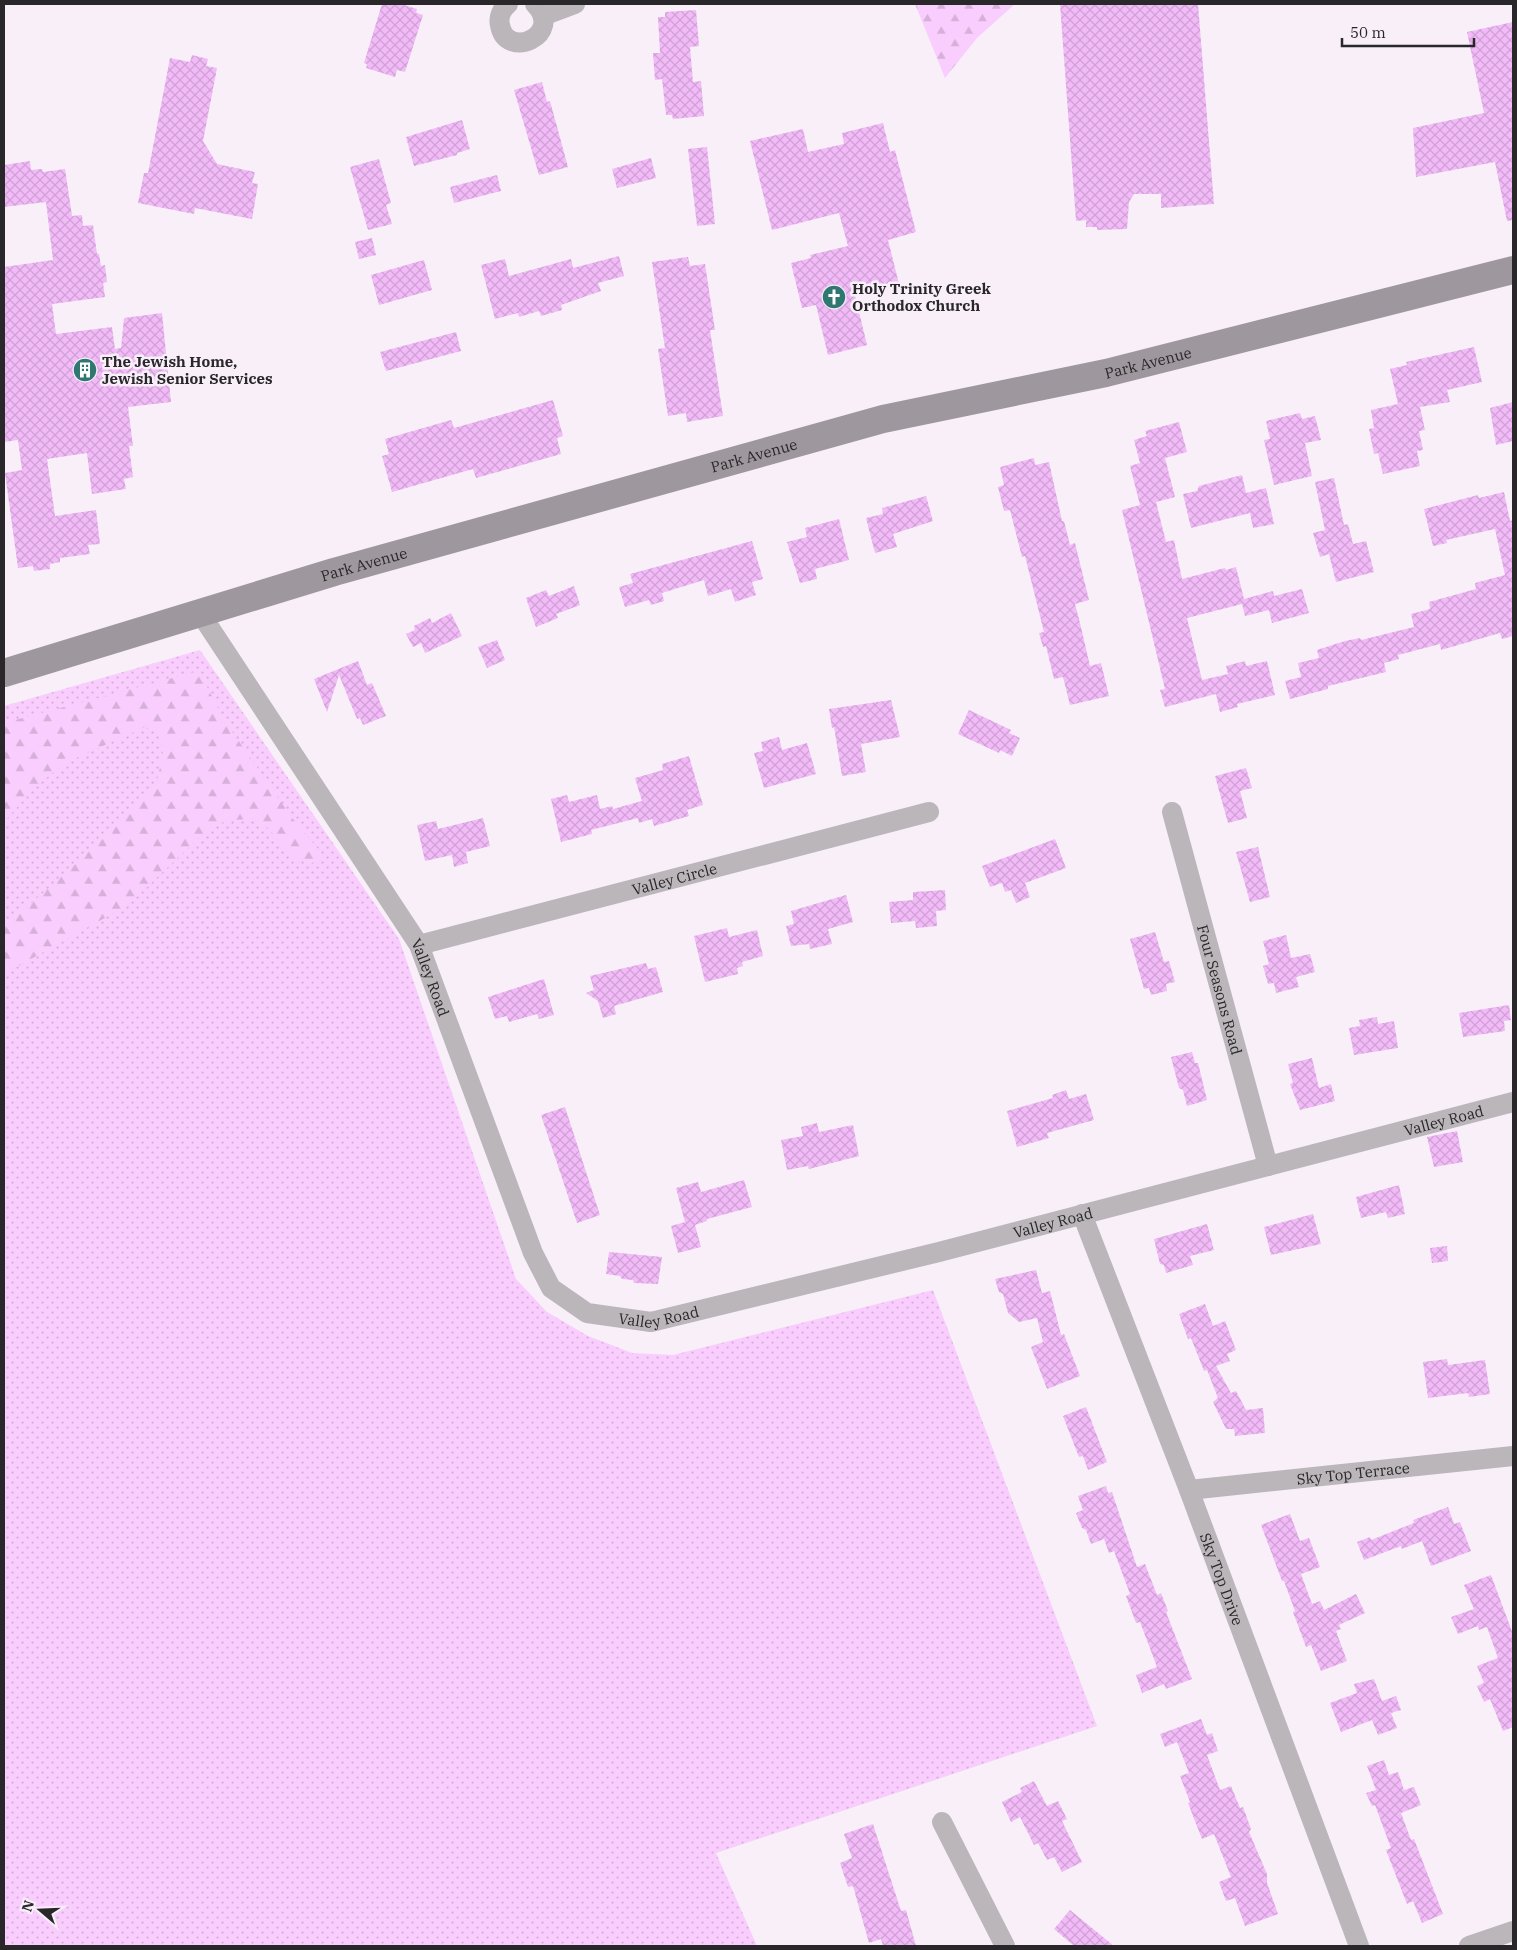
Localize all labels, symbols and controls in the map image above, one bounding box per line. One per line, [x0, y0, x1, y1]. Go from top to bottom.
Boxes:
scale bar [1342, 15, 1474, 47]
text: 50 m [1350, 23, 1386, 42]
place label: Holy Trinity Greek Orthodox Church [852, 279, 991, 315]
church icon: Holy Trinity Greek Orthodox Church [821, 284, 847, 310]
street label: Park Avenue [1102, 342, 1193, 383]
place label: The Jewish Home, Jewish Senior Services [102, 352, 273, 388]
building icon: The Jewish Home, Jewish Senior Services [72, 357, 98, 383]
street label: Park Avenue [708, 434, 799, 476]
street label: Park Avenue [318, 543, 409, 585]
street label: Valley Circle [630, 858, 719, 899]
street label: Four Seasons Road [1193, 922, 1247, 1057]
street label: Valley Road [408, 934, 454, 1019]
street label: Valley Road [1402, 1101, 1486, 1140]
street label: Valley Road [1011, 1203, 1095, 1242]
street label: Valley Road [617, 1301, 701, 1332]
street label: Sky Top Terrace [1296, 1457, 1411, 1488]
street label: Sky Top Drive [1196, 1530, 1248, 1628]
north arrow [15, 1885, 65, 1935]
text: N [17, 1898, 38, 1914]

